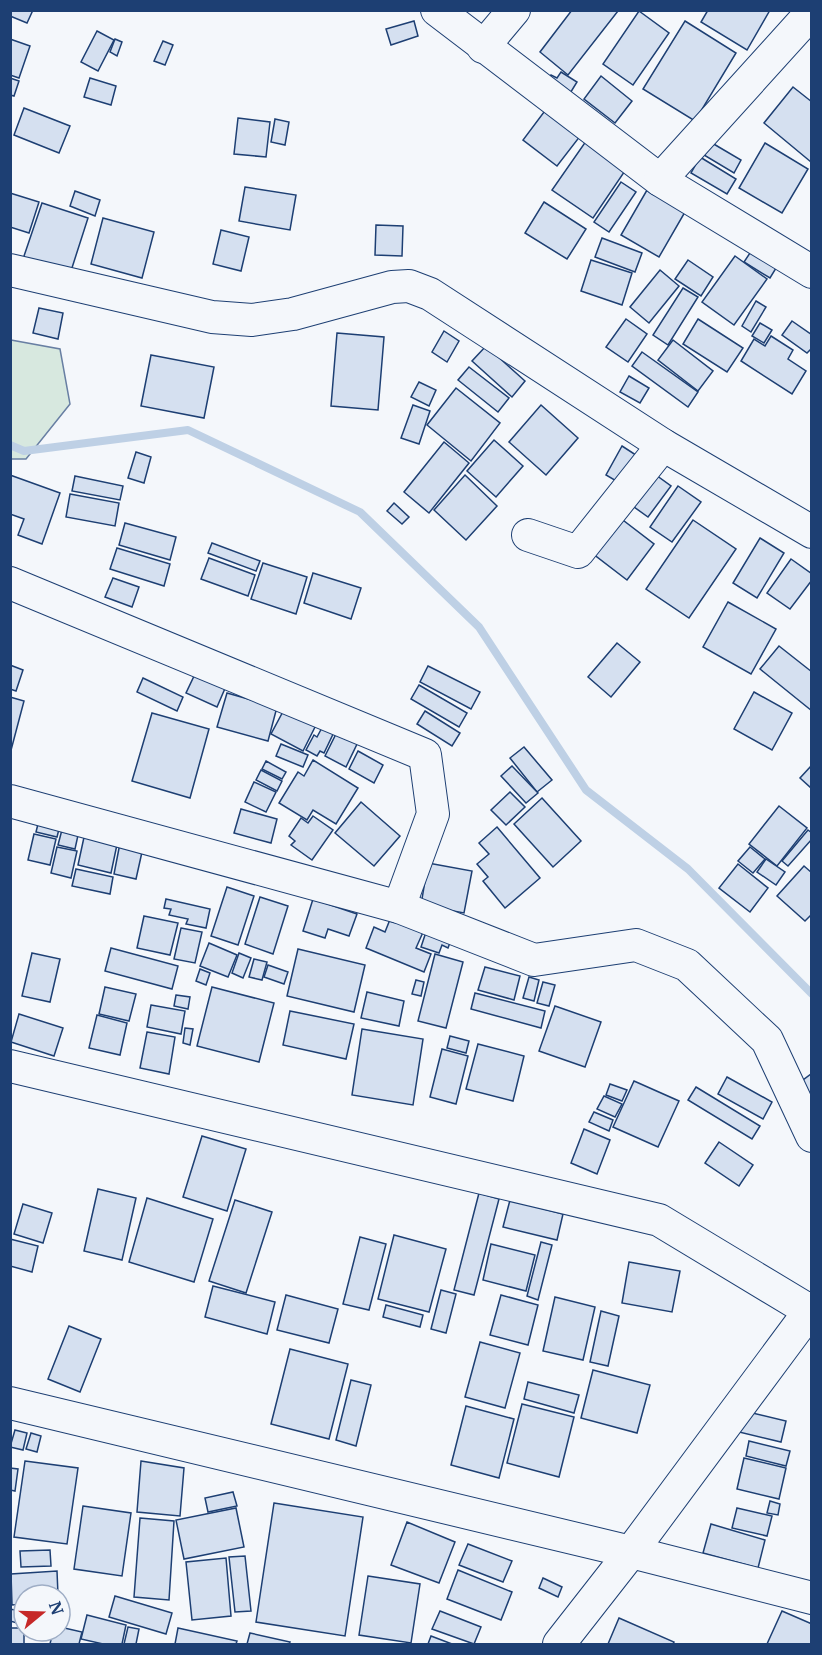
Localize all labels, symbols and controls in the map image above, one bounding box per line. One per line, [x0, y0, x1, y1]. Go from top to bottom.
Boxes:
north arrow [12, 1583, 72, 1643]
text: N [45, 1599, 68, 1618]

